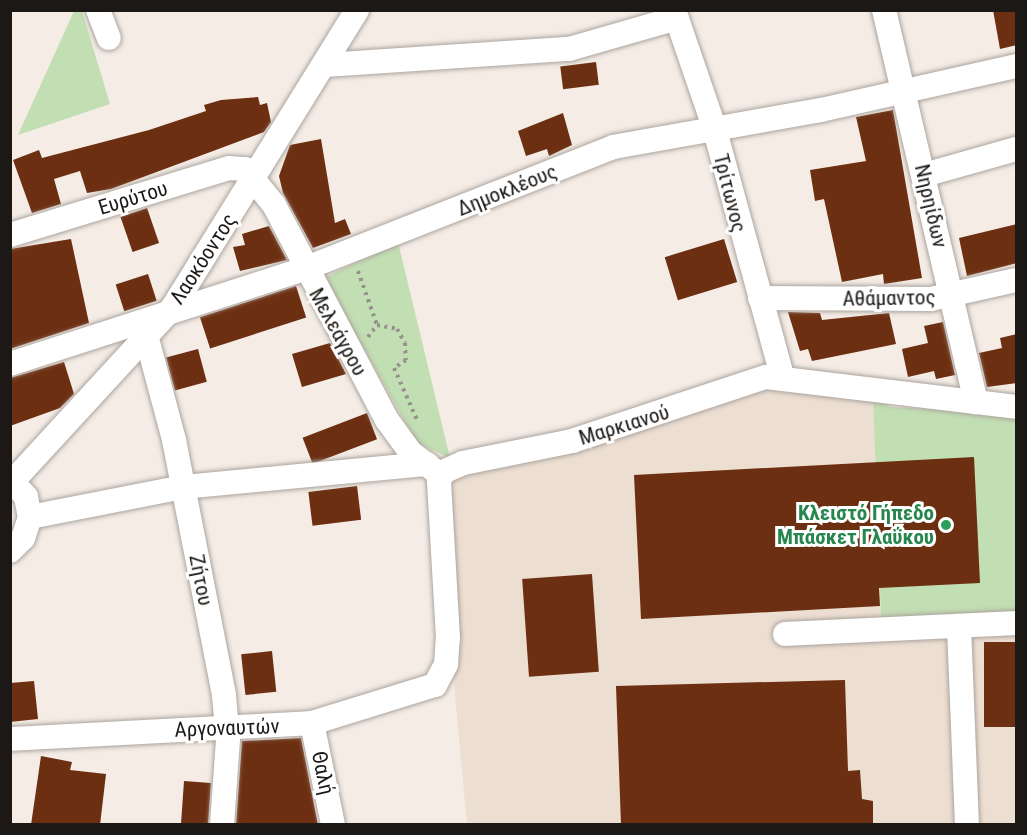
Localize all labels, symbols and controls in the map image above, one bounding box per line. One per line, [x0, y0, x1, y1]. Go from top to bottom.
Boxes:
street label: Τρίτωνος [708, 151, 752, 235]
street label: Δημοκλέους [453, 159, 561, 221]
street label: Νηρηίδων [909, 162, 953, 250]
street label: Ευρύτου [95, 176, 171, 220]
street label: Λαοκόοντος [164, 209, 242, 309]
street label: Μελεάγρου [304, 284, 372, 380]
street label: Αθάμαντος [842, 285, 936, 311]
street label: Μαρκιανού [576, 399, 672, 451]
place label: Κλειστό Γήπεδο Μπάσκετ Γλαΰκου [777, 500, 934, 550]
marker: Κλειστό Γήπεδο Μπάσκετ Γλαΰκου [939, 518, 953, 532]
street label: Ζήτου [184, 552, 218, 608]
street label: Αργοναυτών [174, 714, 280, 742]
street label: Θαλή [306, 749, 340, 797]

